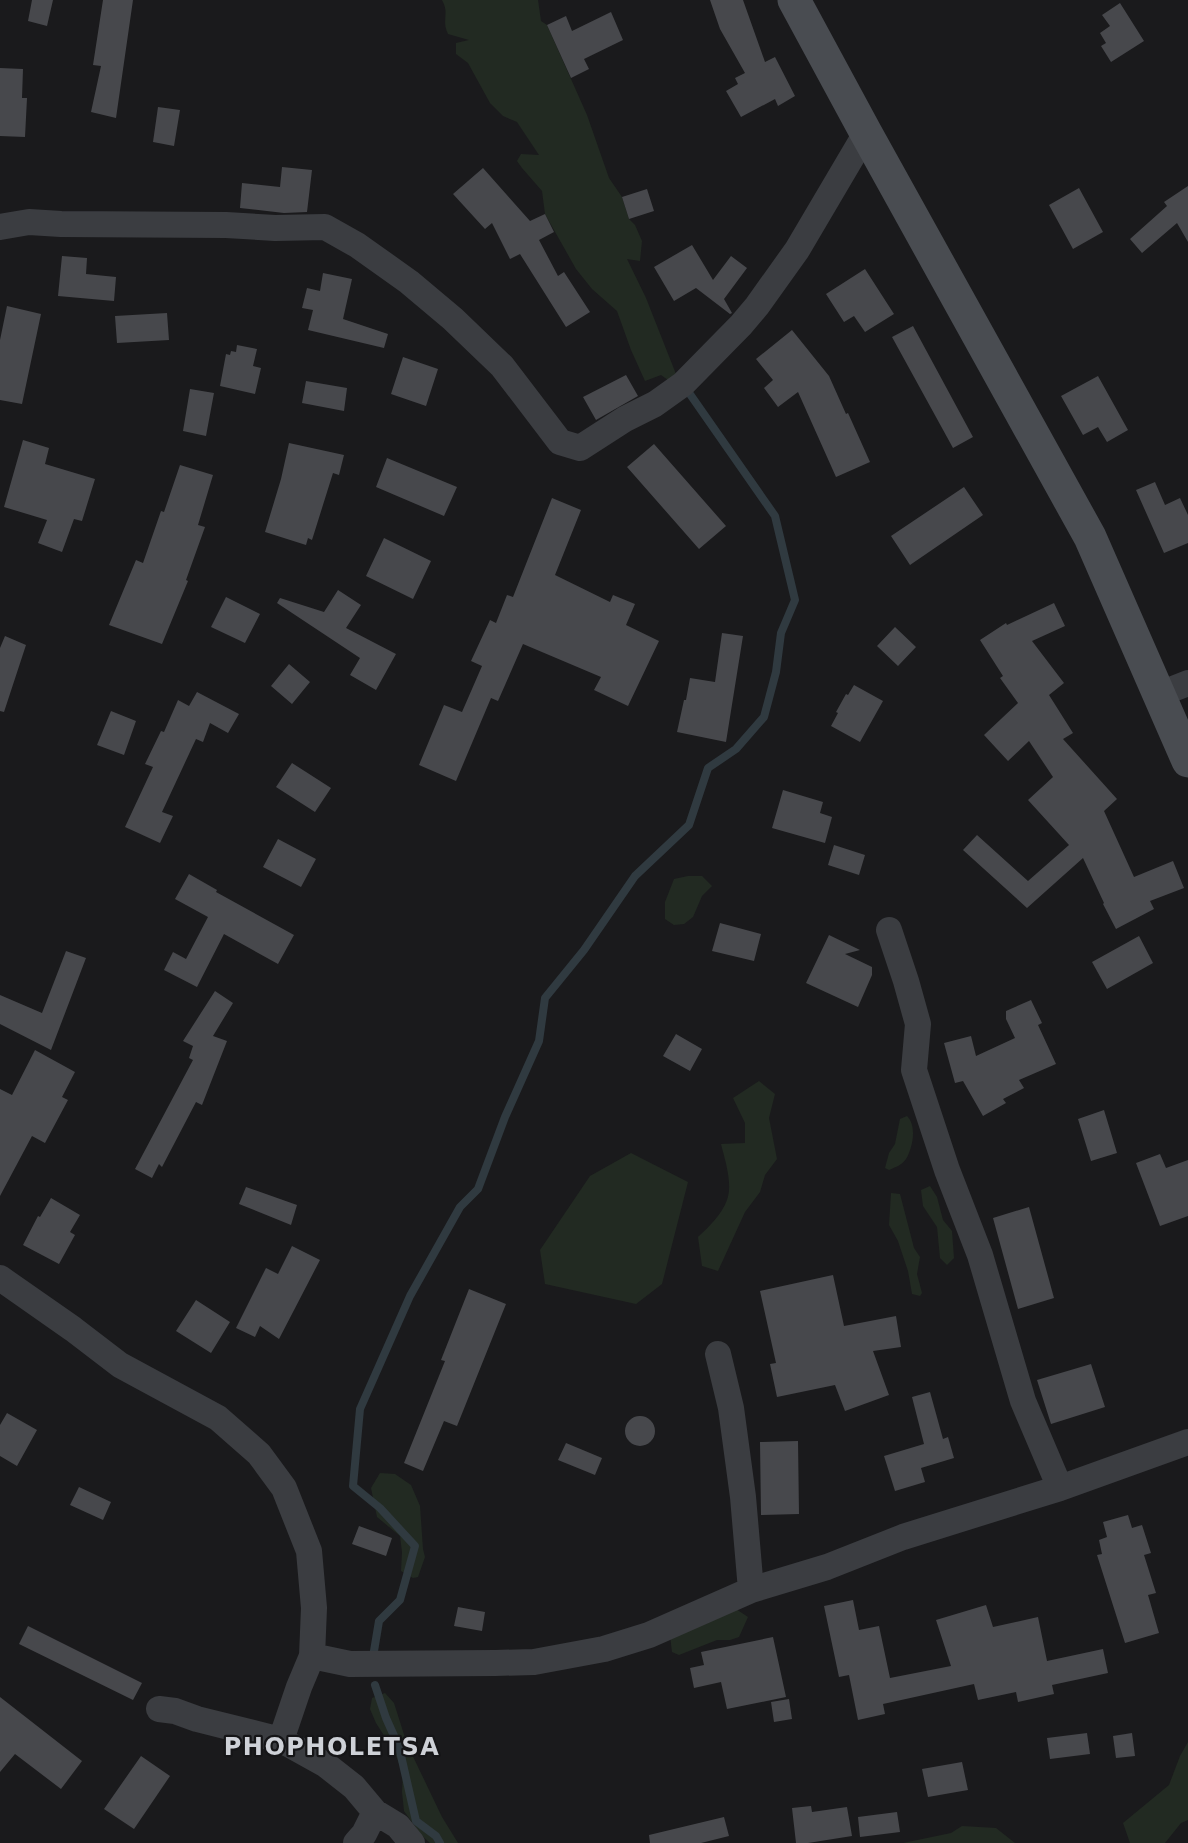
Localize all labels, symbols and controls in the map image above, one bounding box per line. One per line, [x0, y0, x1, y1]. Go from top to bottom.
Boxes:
district label: PHOPHOLETSA [224, 1733, 440, 1761]

